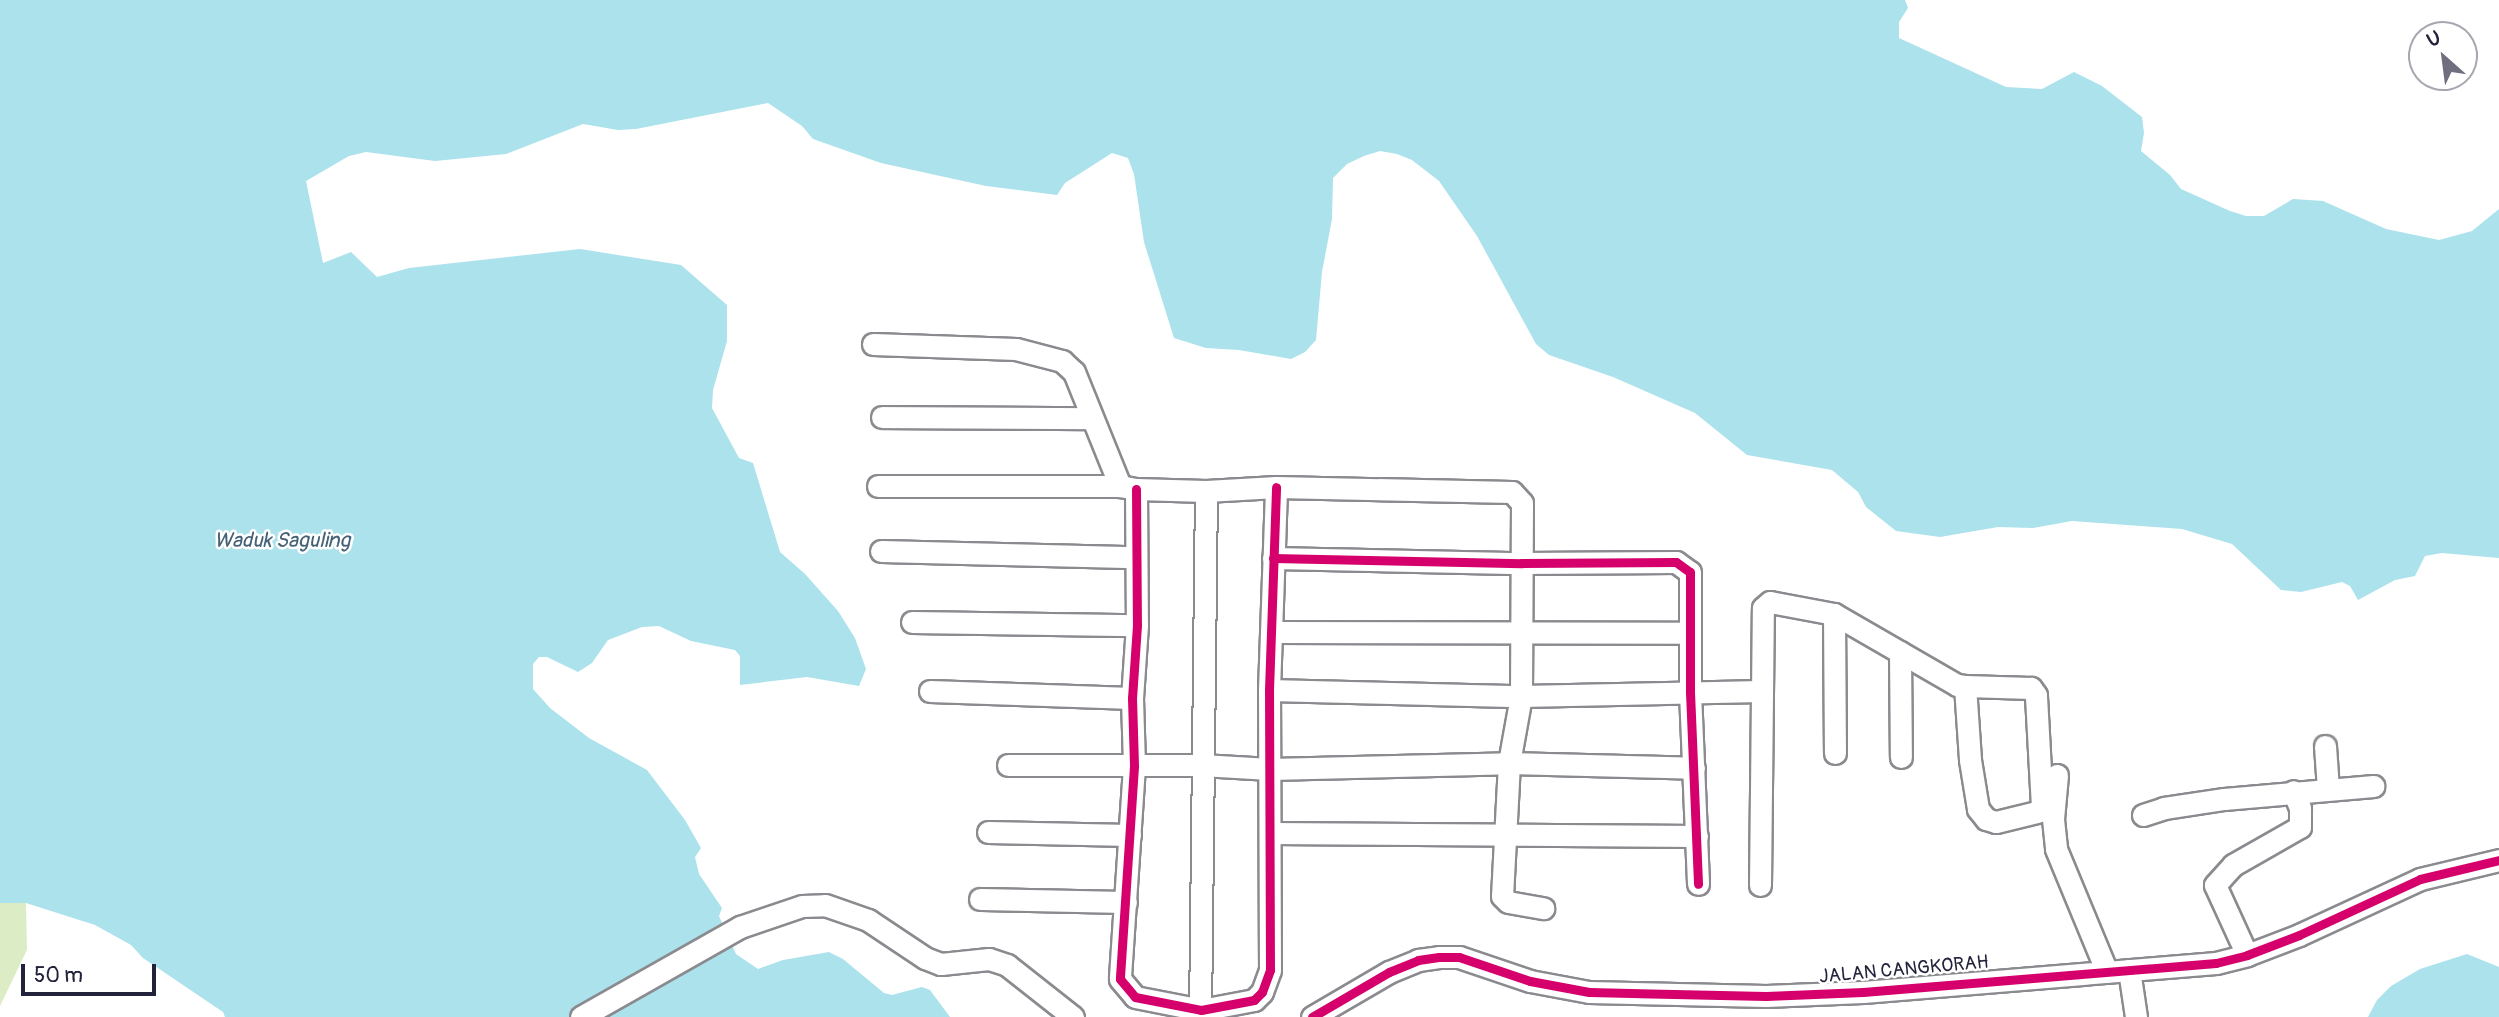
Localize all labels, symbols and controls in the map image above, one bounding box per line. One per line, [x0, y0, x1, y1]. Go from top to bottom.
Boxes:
north arrow [2408, 21, 2478, 91]
text: U [2423, 26, 2445, 53]
water label: Waduk Saguling [214, 528, 350, 554]
scale bar [24, 950, 159, 994]
street label: JALAN CANGKORAH [1818, 951, 1990, 989]
text: 50 m [34, 962, 83, 989]

